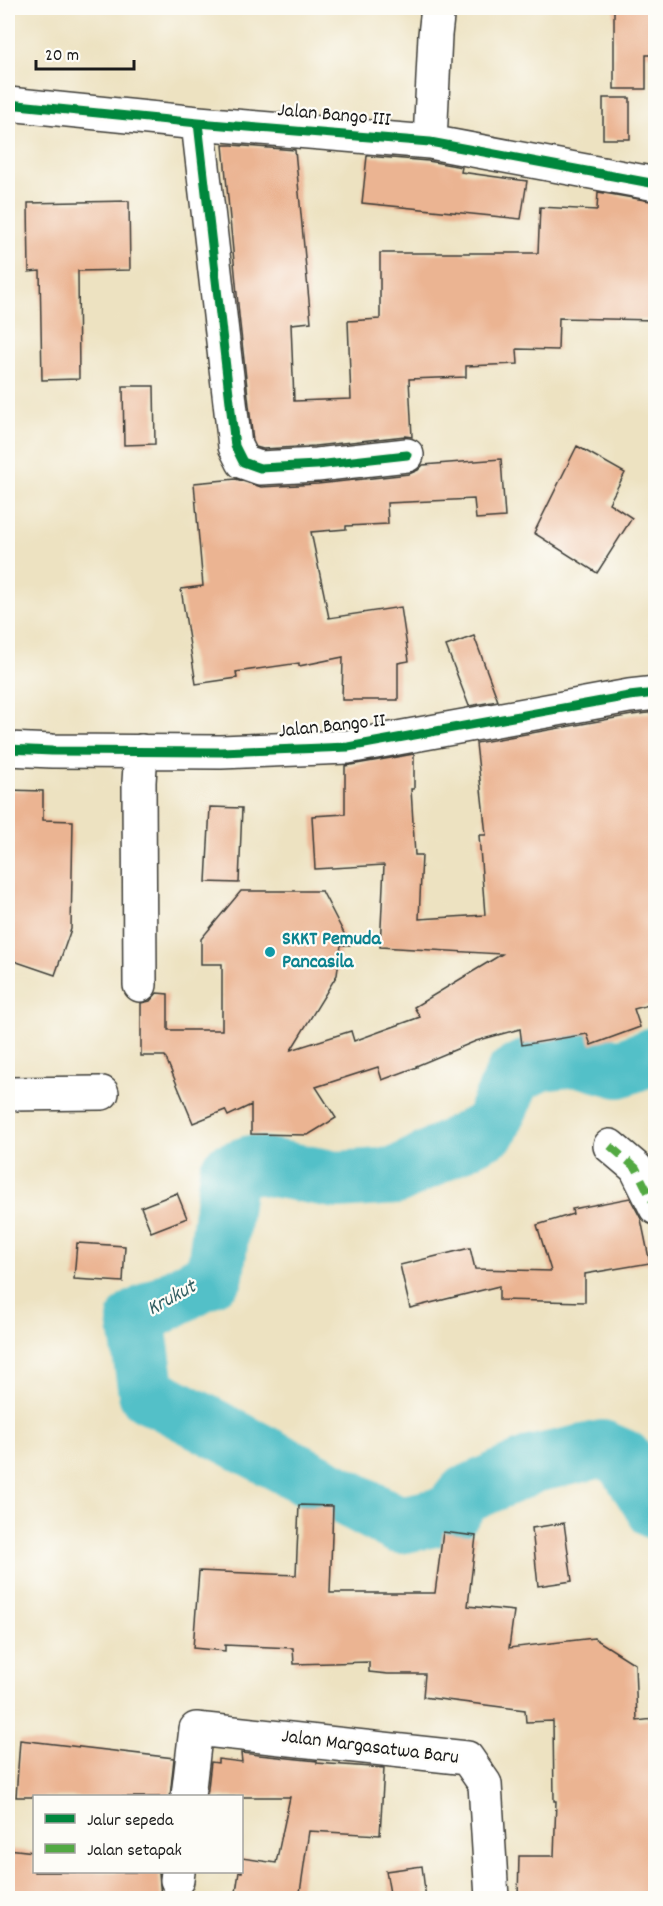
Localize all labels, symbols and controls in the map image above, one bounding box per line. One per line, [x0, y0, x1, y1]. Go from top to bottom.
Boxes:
scale bar [36, 33, 134, 71]
text: 20 m [45, 44, 79, 69]
street label: Jalan Bango III [276, 97, 392, 135]
street label: Jalan Bango II [277, 707, 387, 747]
place label: SKKT Pemuda Pancasila [282, 926, 381, 977]
marker: SKKT Pemuda Pancasila [263, 945, 277, 959]
water label: Krukut [142, 1272, 204, 1325]
street label: Jalan Margasatwa Baru [280, 1723, 460, 1773]
legend [33, 1795, 243, 1873]
text: Jalur sepeda [87, 1809, 174, 1834]
text: Jalan setapak [87, 1839, 182, 1864]

